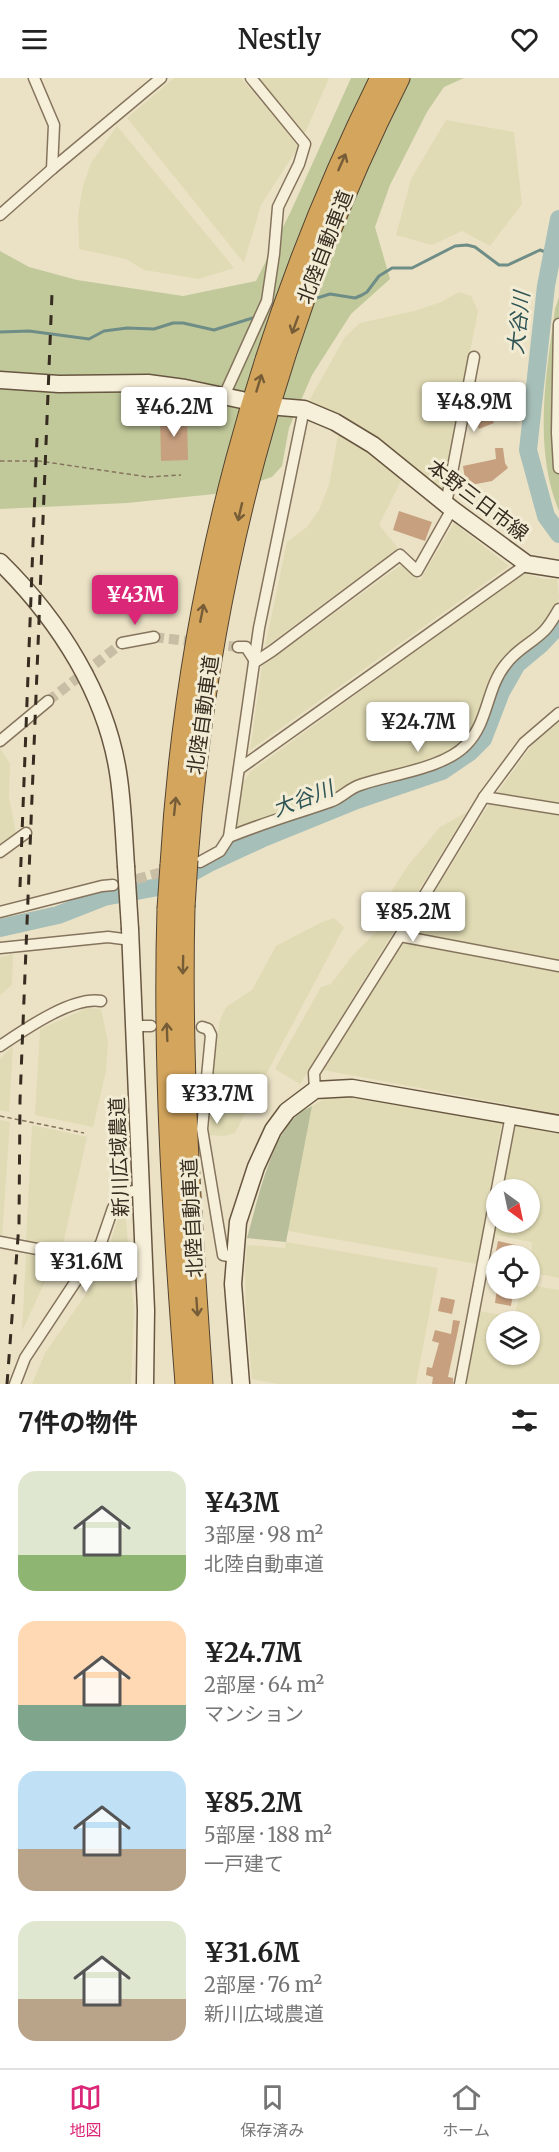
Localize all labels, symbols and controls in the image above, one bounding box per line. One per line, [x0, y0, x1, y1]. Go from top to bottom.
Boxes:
text: Nestly [238, 22, 321, 56]
icon: menu [18, 23, 51, 56]
icon: heart [508, 23, 541, 56]
one-way arrow [336, 153, 348, 171]
street label: 北陸自動車道 [291, 186, 358, 307]
water label: 大谷川 [502, 288, 535, 356]
one-way arrow [289, 315, 300, 334]
one-way arrow [254, 374, 265, 393]
pin: ¥48.9M [425, 382, 523, 433]
pin: ¥46.2M [125, 387, 223, 438]
text: ¥48.9M [436, 389, 512, 414]
text: ¥46.2M [135, 394, 213, 419]
street label: 本野三日市線 [423, 454, 534, 546]
one-way arrow [234, 502, 246, 521]
pin: ¥43M [99, 575, 171, 626]
text: ¥43M [106, 582, 164, 607]
one-way arrow [197, 604, 208, 624]
street label: 北陸自動車道 [182, 654, 223, 776]
pin: ¥24.7M [369, 702, 467, 753]
text: ¥24.7M [380, 709, 456, 734]
water label: 大谷川 [269, 774, 339, 822]
one-way arrow [170, 797, 181, 817]
pin: ¥85.2M [364, 892, 462, 943]
text: ¥85.2M [375, 899, 451, 924]
one-way arrow [177, 955, 188, 975]
one-way arrow [161, 1023, 172, 1043]
pin: ¥33.7M [168, 1074, 266, 1125]
text: ¥33.7M [180, 1081, 254, 1106]
street label: 新川広域農道 [104, 1097, 133, 1217]
street label: 北陸自動車道 [176, 1157, 207, 1279]
north arrow [486, 1179, 540, 1233]
map controls [486, 1179, 540, 1365]
pin: ¥31.6M [37, 1242, 135, 1293]
button: locate [486, 1245, 540, 1299]
text: ¥31.6M [49, 1249, 123, 1274]
one-way arrow [192, 1296, 203, 1316]
button: layers [486, 1311, 540, 1365]
icon: filters [508, 1404, 541, 1437]
text: 7件の物件 [18, 1406, 138, 1439]
text: ¥43M [204, 1486, 279, 1519]
icon: home [66, 1495, 138, 1567]
text: 3部屋 · 98 m² [204, 1522, 323, 1547]
text: 北陸自動車道 [204, 1551, 324, 1576]
text: ¥24.7M [204, 1636, 302, 1669]
icon: home [66, 1645, 138, 1717]
text: 2部屋 · 64 m² [204, 1672, 324, 1697]
text: マンション [204, 1701, 304, 1726]
text: ¥85.2M [204, 1786, 303, 1819]
icon: home [66, 1795, 138, 1867]
text: 5部屋 · 188 m² [204, 1822, 332, 1847]
text: 一戸建て [204, 1851, 284, 1876]
text: ¥31.6M [204, 1936, 300, 1969]
icon: home [66, 1945, 138, 2017]
text: 2部屋 · 76 m² [204, 1972, 322, 1997]
text: 新川広域農道 [204, 2001, 324, 2026]
tab: 地図 [69, 2081, 102, 2141]
tab: 保存済み [240, 2081, 304, 2141]
tab: ホーム [442, 2081, 490, 2141]

